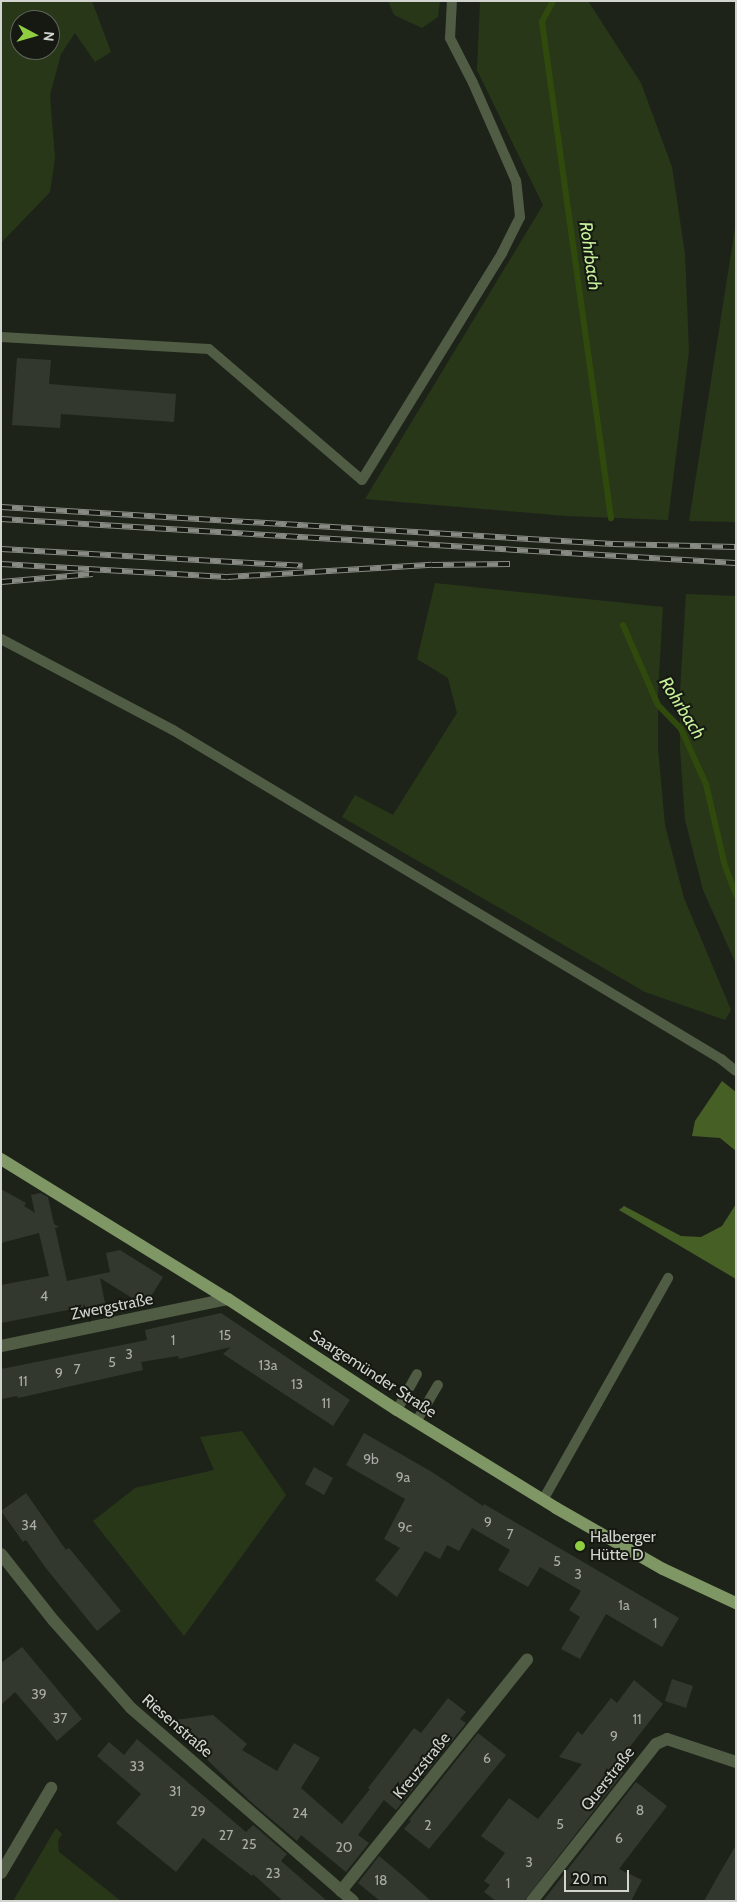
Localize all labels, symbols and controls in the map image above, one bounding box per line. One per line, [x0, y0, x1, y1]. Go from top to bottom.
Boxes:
north arrow [10, 10, 60, 60]
text: N [39, 31, 58, 42]
water label: Rohrbach [574, 220, 606, 292]
water label: Rohrbach [654, 673, 710, 743]
house number: 4 [40, 1288, 48, 1304]
street label: Zwergstraße [69, 1290, 155, 1324]
street label: Saargemünder Straße [306, 1326, 440, 1422]
house number: 15 [219, 1327, 231, 1343]
house number: 1 [171, 1332, 175, 1348]
house number: 3 [125, 1346, 133, 1362]
house number: 5 [108, 1354, 116, 1370]
house number: 13a [259, 1357, 277, 1373]
house number: 7 [73, 1361, 81, 1377]
house number: 9 [55, 1365, 63, 1381]
house number: 11 [18, 1373, 28, 1389]
house number: 13 [291, 1376, 303, 1392]
house number: 11 [321, 1395, 331, 1411]
house number: 9b [363, 1451, 379, 1467]
house number: 9a [396, 1469, 410, 1485]
house number: 9 [484, 1514, 492, 1530]
house number: 34 [21, 1517, 37, 1533]
house number: 9c [398, 1519, 412, 1535]
house number: 7 [506, 1526, 514, 1542]
place label: Halberger Hütte D [590, 1527, 656, 1565]
marker: Halberger Hütte D [574, 1540, 586, 1552]
house number: 5 [553, 1553, 561, 1569]
house number: 3 [574, 1566, 582, 1582]
house number: 1a [618, 1597, 630, 1613]
house number: 1 [653, 1615, 657, 1631]
house number: 39 [31, 1686, 47, 1702]
street label: Riesenstraße [138, 1690, 216, 1762]
house number: 37 [53, 1710, 67, 1726]
house number: 11 [632, 1711, 642, 1727]
house number: 9 [610, 1728, 618, 1744]
street label: Kreuzstraße [389, 1729, 455, 1803]
street label: Querstraße [577, 1743, 639, 1815]
house number: 6 [483, 1750, 491, 1766]
house number: 33 [129, 1758, 145, 1774]
house number: 31 [169, 1783, 181, 1799]
house number: 8 [636, 1802, 644, 1818]
house number: 29 [190, 1803, 206, 1819]
house number: 24 [292, 1805, 308, 1821]
house number: 5 [556, 1816, 564, 1832]
house number: 2 [424, 1817, 432, 1833]
house number: 27 [219, 1827, 233, 1843]
house number: 6 [615, 1830, 623, 1846]
house number: 25 [242, 1836, 256, 1852]
house number: 20 [335, 1839, 353, 1855]
house number: 3 [525, 1854, 533, 1870]
scale bar [567, 1860, 632, 1892]
house number: 23 [266, 1865, 280, 1881]
text: 20 m [572, 1870, 607, 1888]
house number: 18 [374, 1872, 388, 1888]
house number: 1 [506, 1875, 510, 1891]

